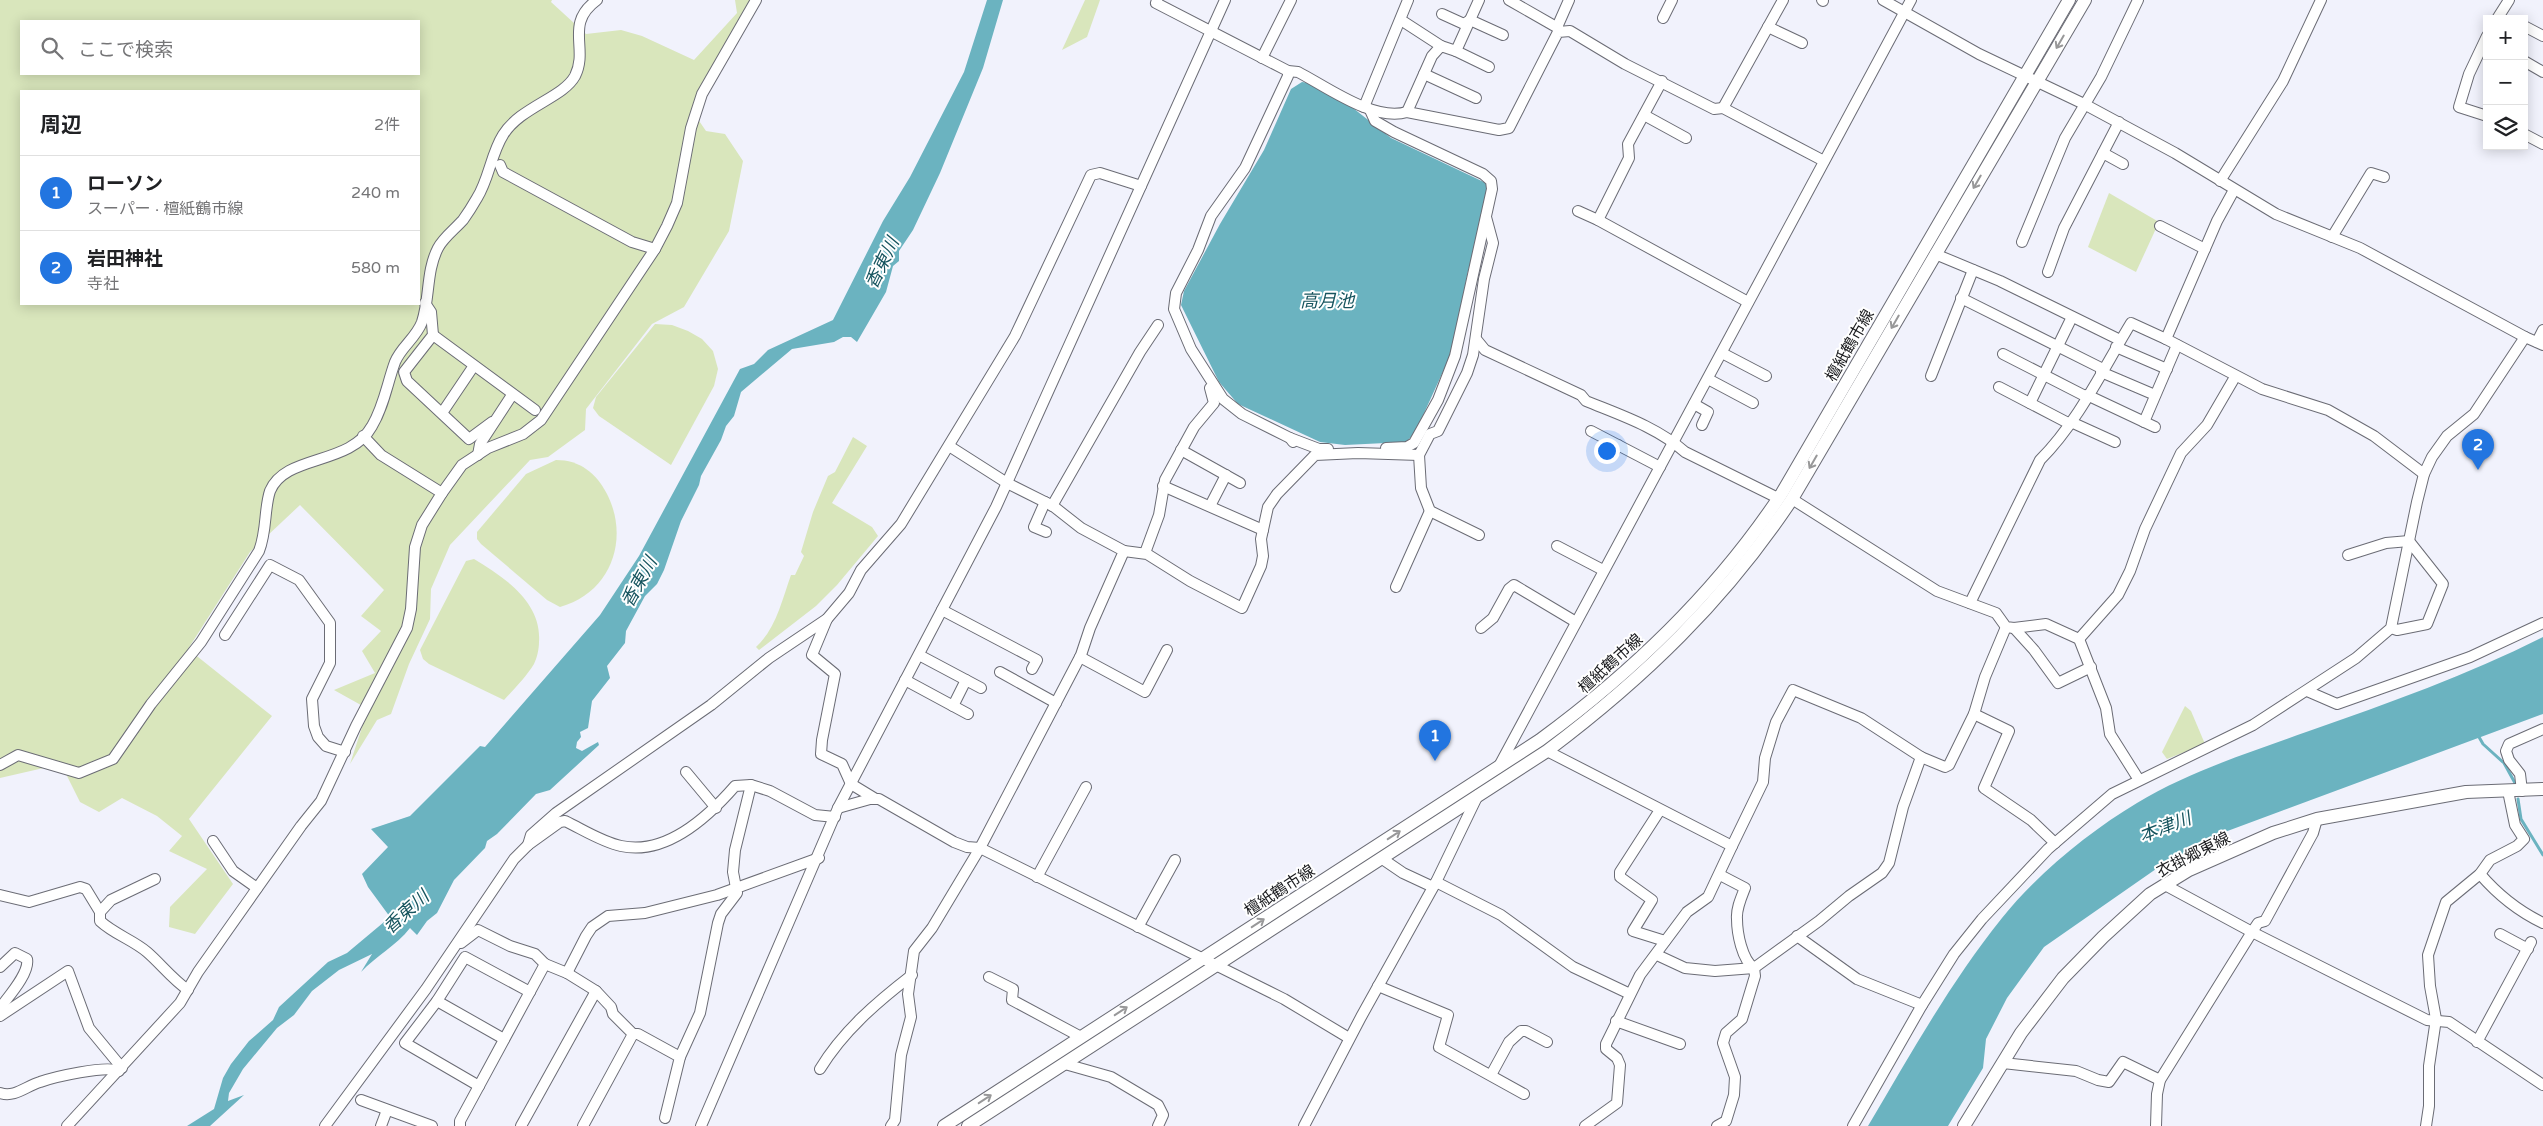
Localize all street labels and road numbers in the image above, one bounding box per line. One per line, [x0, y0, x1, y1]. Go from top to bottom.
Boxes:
street label: 檀紙鶴市線 [1821, 306, 1879, 385]
street label: 檀紙鶴市線 [1574, 630, 1647, 698]
street label: 衣掛郷東線 [2153, 828, 2234, 882]
street label: 檀紙鶴市線 [1241, 861, 1319, 921]

